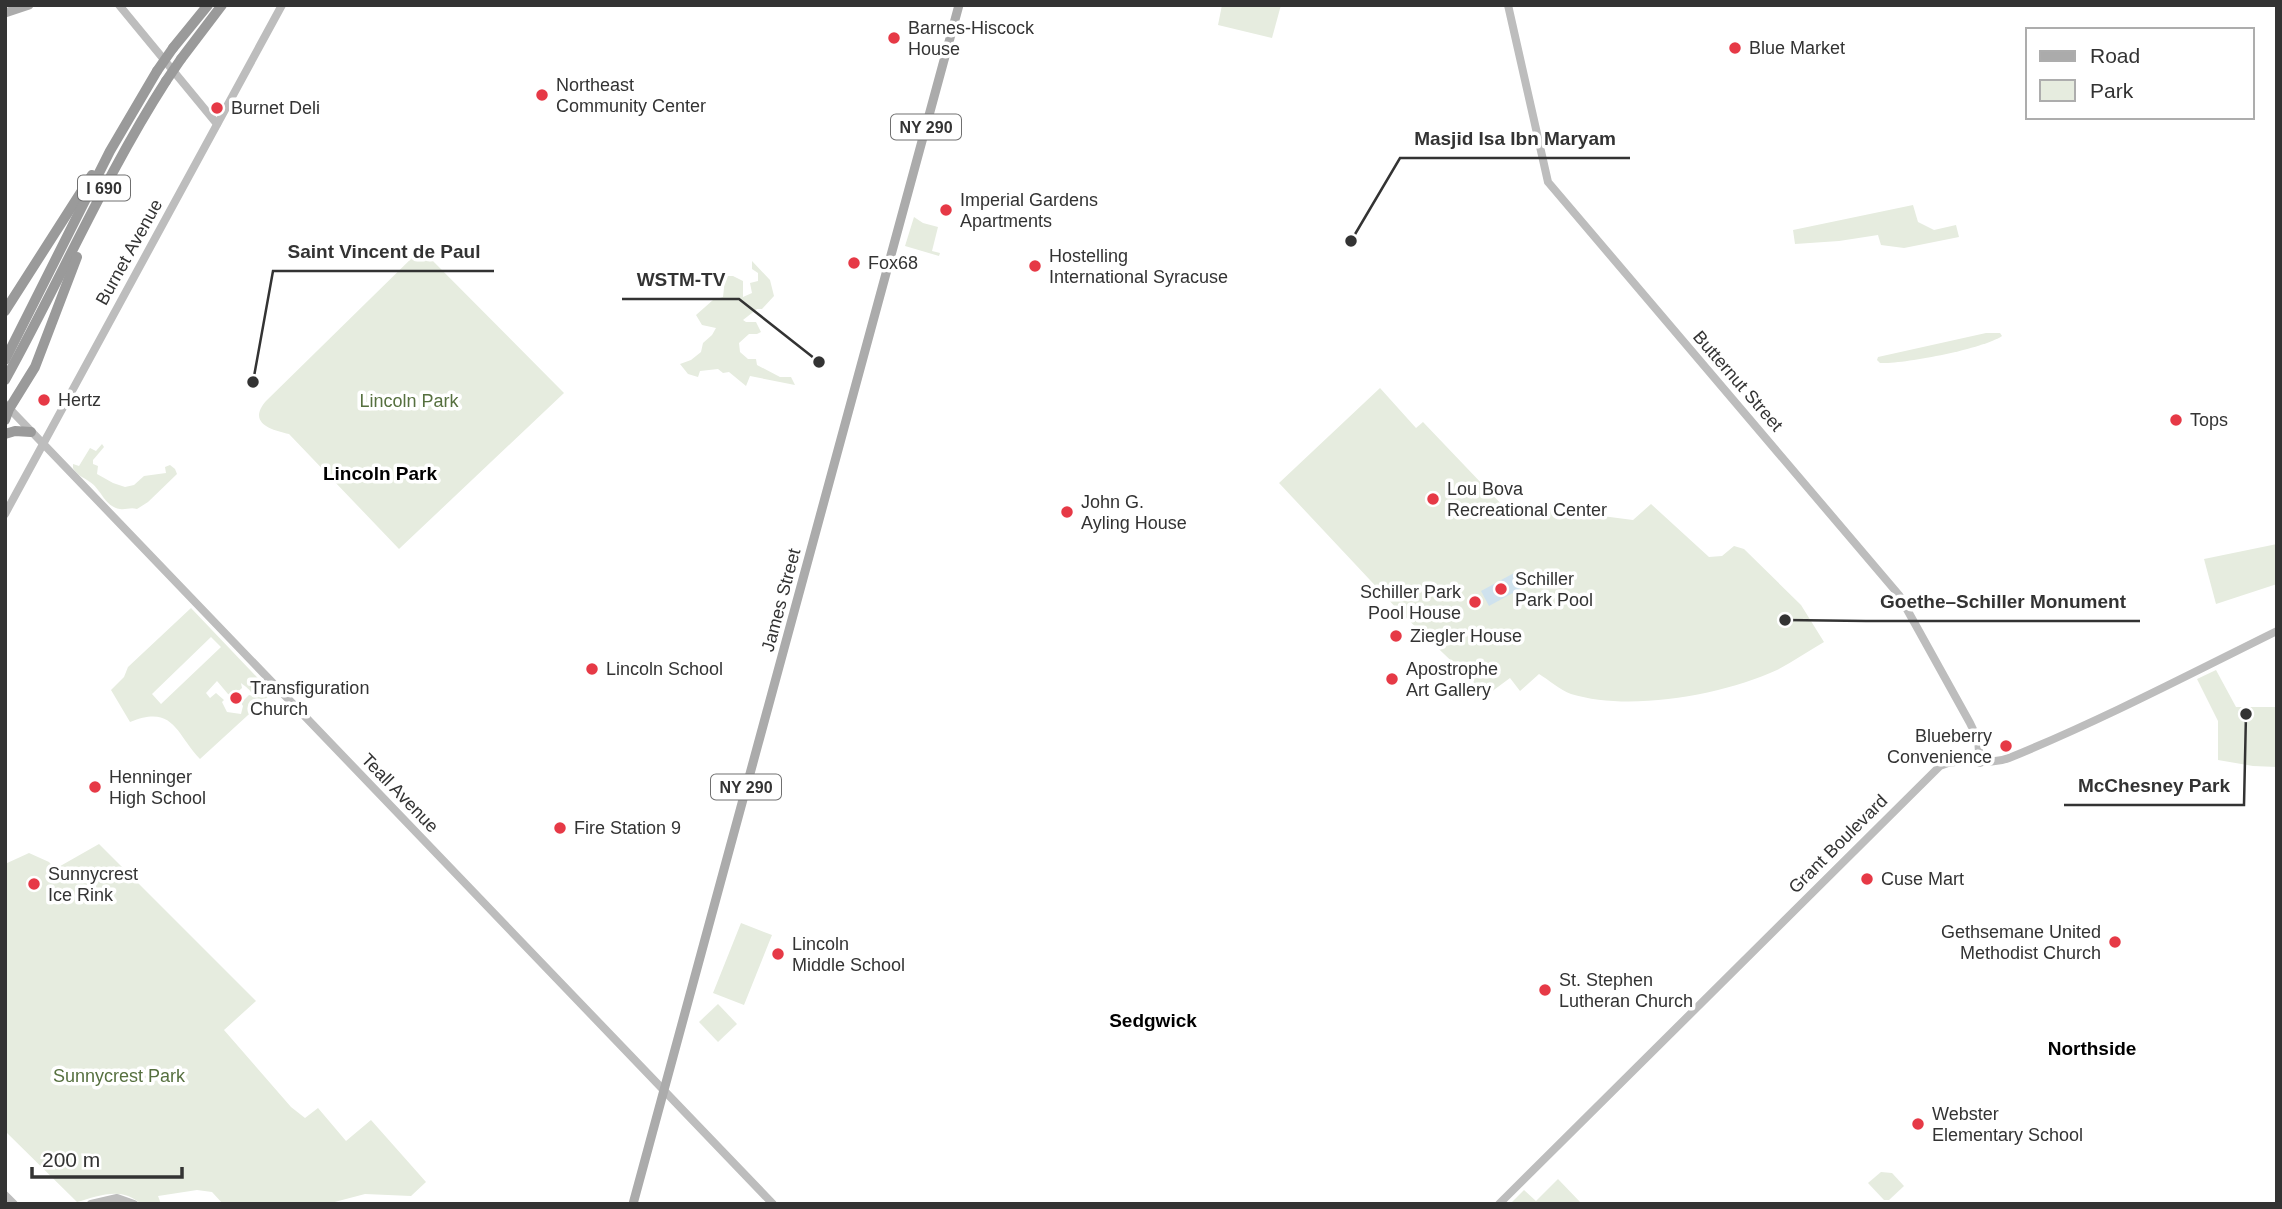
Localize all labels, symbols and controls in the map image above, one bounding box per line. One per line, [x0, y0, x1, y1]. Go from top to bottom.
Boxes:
place label: Barnes-Hiscock House [908, 18, 1035, 59]
legend [2026, 28, 2254, 119]
marker: Barnes-Hiscock House [886, 30, 902, 46]
place label: Blue Market [1749, 38, 1845, 58]
marker: Blue Market [1727, 40, 1743, 56]
text: Road [2090, 44, 2140, 67]
place label: Northeast Community Center [556, 75, 706, 116]
text: Park [2090, 79, 2134, 102]
marker: Northeast Community Center [534, 87, 550, 103]
place label: Burnet Deli [231, 98, 320, 118]
marker: Burnet Deli [209, 100, 225, 116]
road number: NY 290 [891, 114, 961, 140]
callout: Masjid Isa Ibn Maryam [1400, 118, 1630, 158]
text: Masjid Isa Ibn Maryam [1414, 128, 1616, 149]
road number: I 690 [78, 176, 130, 200]
place label: Imperial Gardens Apartments [960, 190, 1098, 231]
street label: Burnet Avenue [92, 196, 166, 308]
marker: Imperial Gardens Apartments [938, 202, 954, 218]
callout: Saint Vincent de Paul [273, 231, 494, 271]
text: Saint Vincent de Paul [288, 241, 480, 262]
place label: Hostelling International Syracuse [1049, 246, 1228, 287]
place label: Fox68 [868, 253, 918, 273]
marker: Fox68 [846, 255, 862, 271]
marker: Hostelling International Syracuse [1027, 258, 1043, 274]
callout: WSTM-TV [622, 259, 739, 299]
text: WSTM-TV [637, 269, 726, 290]
street label: Butternut Street [1689, 327, 1787, 435]
place label: Hertz [58, 390, 101, 410]
park label: Lincoln Park [359, 391, 460, 411]
marker: Hertz [36, 392, 52, 408]
place label: Tops [2190, 410, 2228, 430]
marker: Tops [2168, 412, 2184, 428]
district label: Lincoln Park [323, 463, 437, 484]
place label: Lou Bova Recreational Center [1447, 479, 1607, 520]
marker: Lou Bova Recreational Center [1425, 491, 1441, 507]
place label: John G. Ayling House [1081, 492, 1187, 533]
marker: John G. Ayling House [1059, 504, 1075, 520]
street label: James Street [758, 546, 804, 654]
place label: Schiller Park Pool [1515, 569, 1593, 610]
marker: Schiller Park Pool [1493, 581, 1509, 597]
callout: Goethe–Schiller Monument [1866, 581, 2140, 621]
place label: Schiller Park Pool House [1360, 582, 1462, 623]
text: Goethe–Schiller Monument [1880, 591, 2127, 612]
marker: Schiller Park Pool House [1467, 594, 1483, 610]
place label: Ziegler House [1410, 626, 1522, 646]
marker: Ziegler House [1388, 628, 1404, 644]
place label: Lincoln School [606, 659, 723, 679]
place label: Apostrophe Art Gallery [1406, 659, 1498, 700]
marker: Lincoln School [584, 661, 600, 677]
marker: Apostrophe Art Gallery [1384, 671, 1400, 687]
place label: Transfiguration Church [250, 678, 369, 719]
marker: Transfiguration Church [228, 690, 244, 706]
place label: Blueberry Convenience [1887, 726, 1992, 767]
marker: Blueberry Convenience [1998, 738, 2014, 754]
street label: Teall Avenue [357, 749, 443, 837]
callout: McChesney Park [2064, 765, 2244, 805]
place label: Henninger High School [109, 767, 206, 808]
road number: NY 290 [711, 774, 781, 800]
text: McChesney Park [2078, 775, 2230, 796]
marker: Henninger High School [87, 779, 103, 795]
street label: Grant Boulevard [1785, 791, 1891, 897]
place label: Fire Station 9 [574, 818, 681, 838]
marker: Fire Station 9 [552, 820, 568, 836]
place label: Sunnycrest Ice Rink [48, 864, 138, 905]
place label: Cuse Mart [1881, 869, 1964, 889]
marker: Cuse Mart [1859, 871, 1875, 887]
marker: Sunnycrest Ice Rink [26, 876, 42, 892]
place label: Gethsemane United Methodist Church [1941, 922, 2101, 963]
place label: Lincoln Middle School [792, 934, 905, 975]
marker: Gethsemane United Methodist Church [2107, 934, 2123, 950]
marker: Lincoln Middle School [770, 946, 786, 962]
place label: St. Stephen Lutheran Church [1559, 970, 1693, 1011]
marker: St. Stephen Lutheran Church [1537, 982, 1553, 998]
district label: Sedgwick [1109, 1010, 1197, 1031]
district label: Northside [2048, 1038, 2136, 1059]
park label: Sunnycrest Park [53, 1066, 186, 1086]
place label: Webster Elementary School [1932, 1104, 2083, 1145]
marker: Webster Elementary School [1910, 1116, 1926, 1132]
scale bar [32, 1136, 182, 1180]
text: 200 m [42, 1148, 100, 1171]

